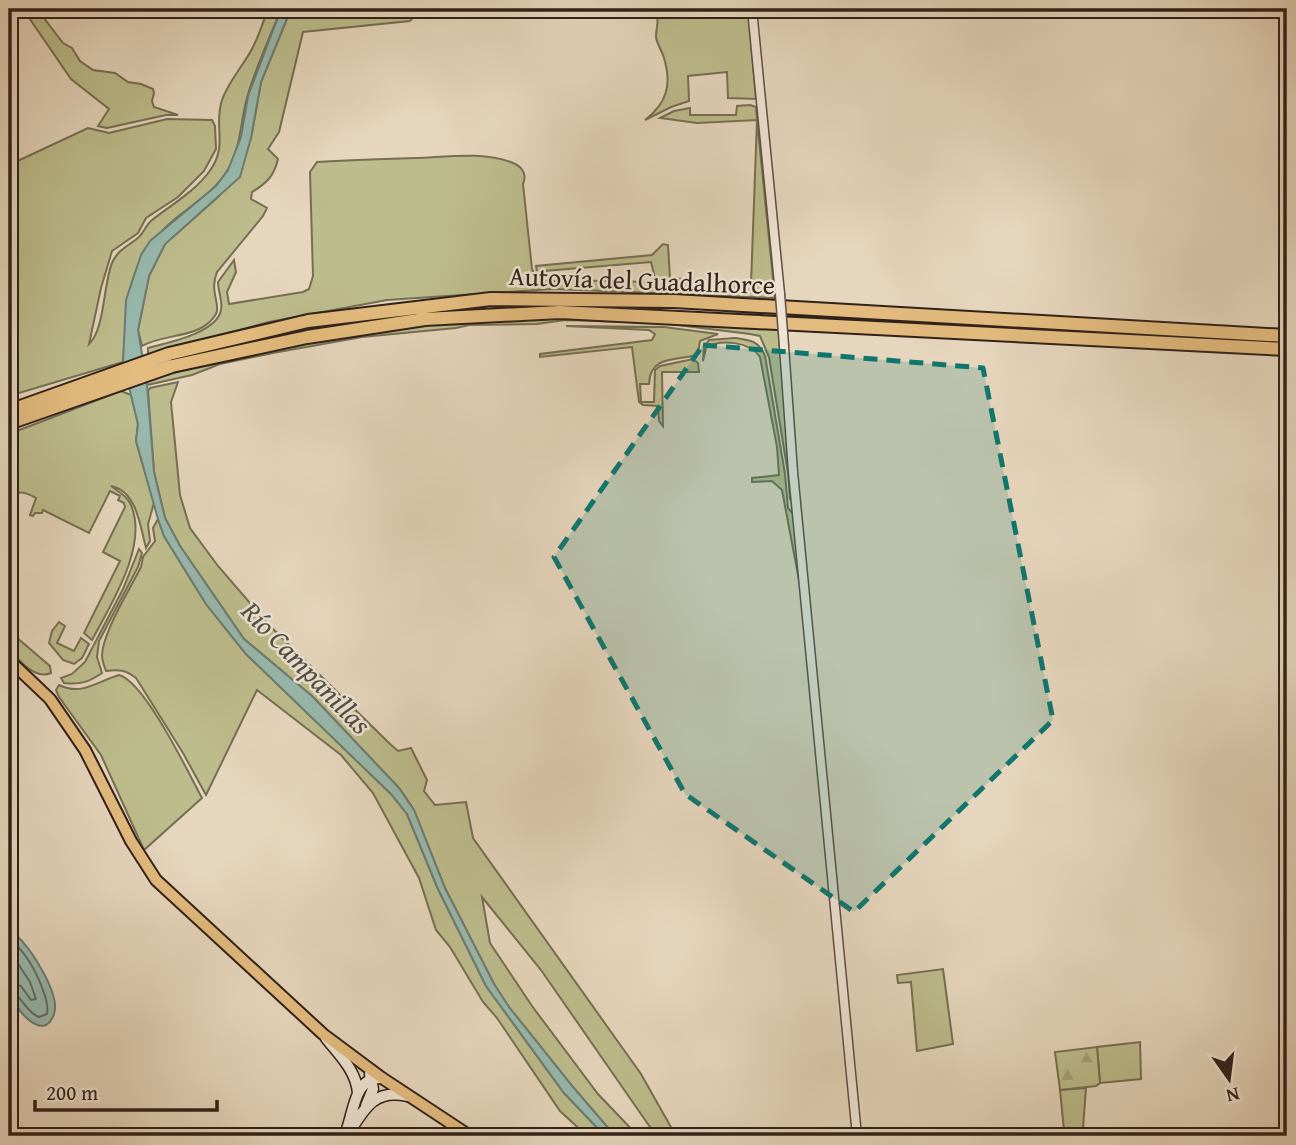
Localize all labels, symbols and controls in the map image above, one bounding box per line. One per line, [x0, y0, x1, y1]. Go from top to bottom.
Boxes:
street label: Autovía del Guadalhorce [508, 256, 776, 304]
water label: Río Campanillas [232, 590, 381, 743]
north arrow [1194, 1044, 1264, 1114]
scale bar [35, 1068, 217, 1112]
text: 200 m [46, 1077, 98, 1108]
text: N [1223, 1080, 1243, 1111]

